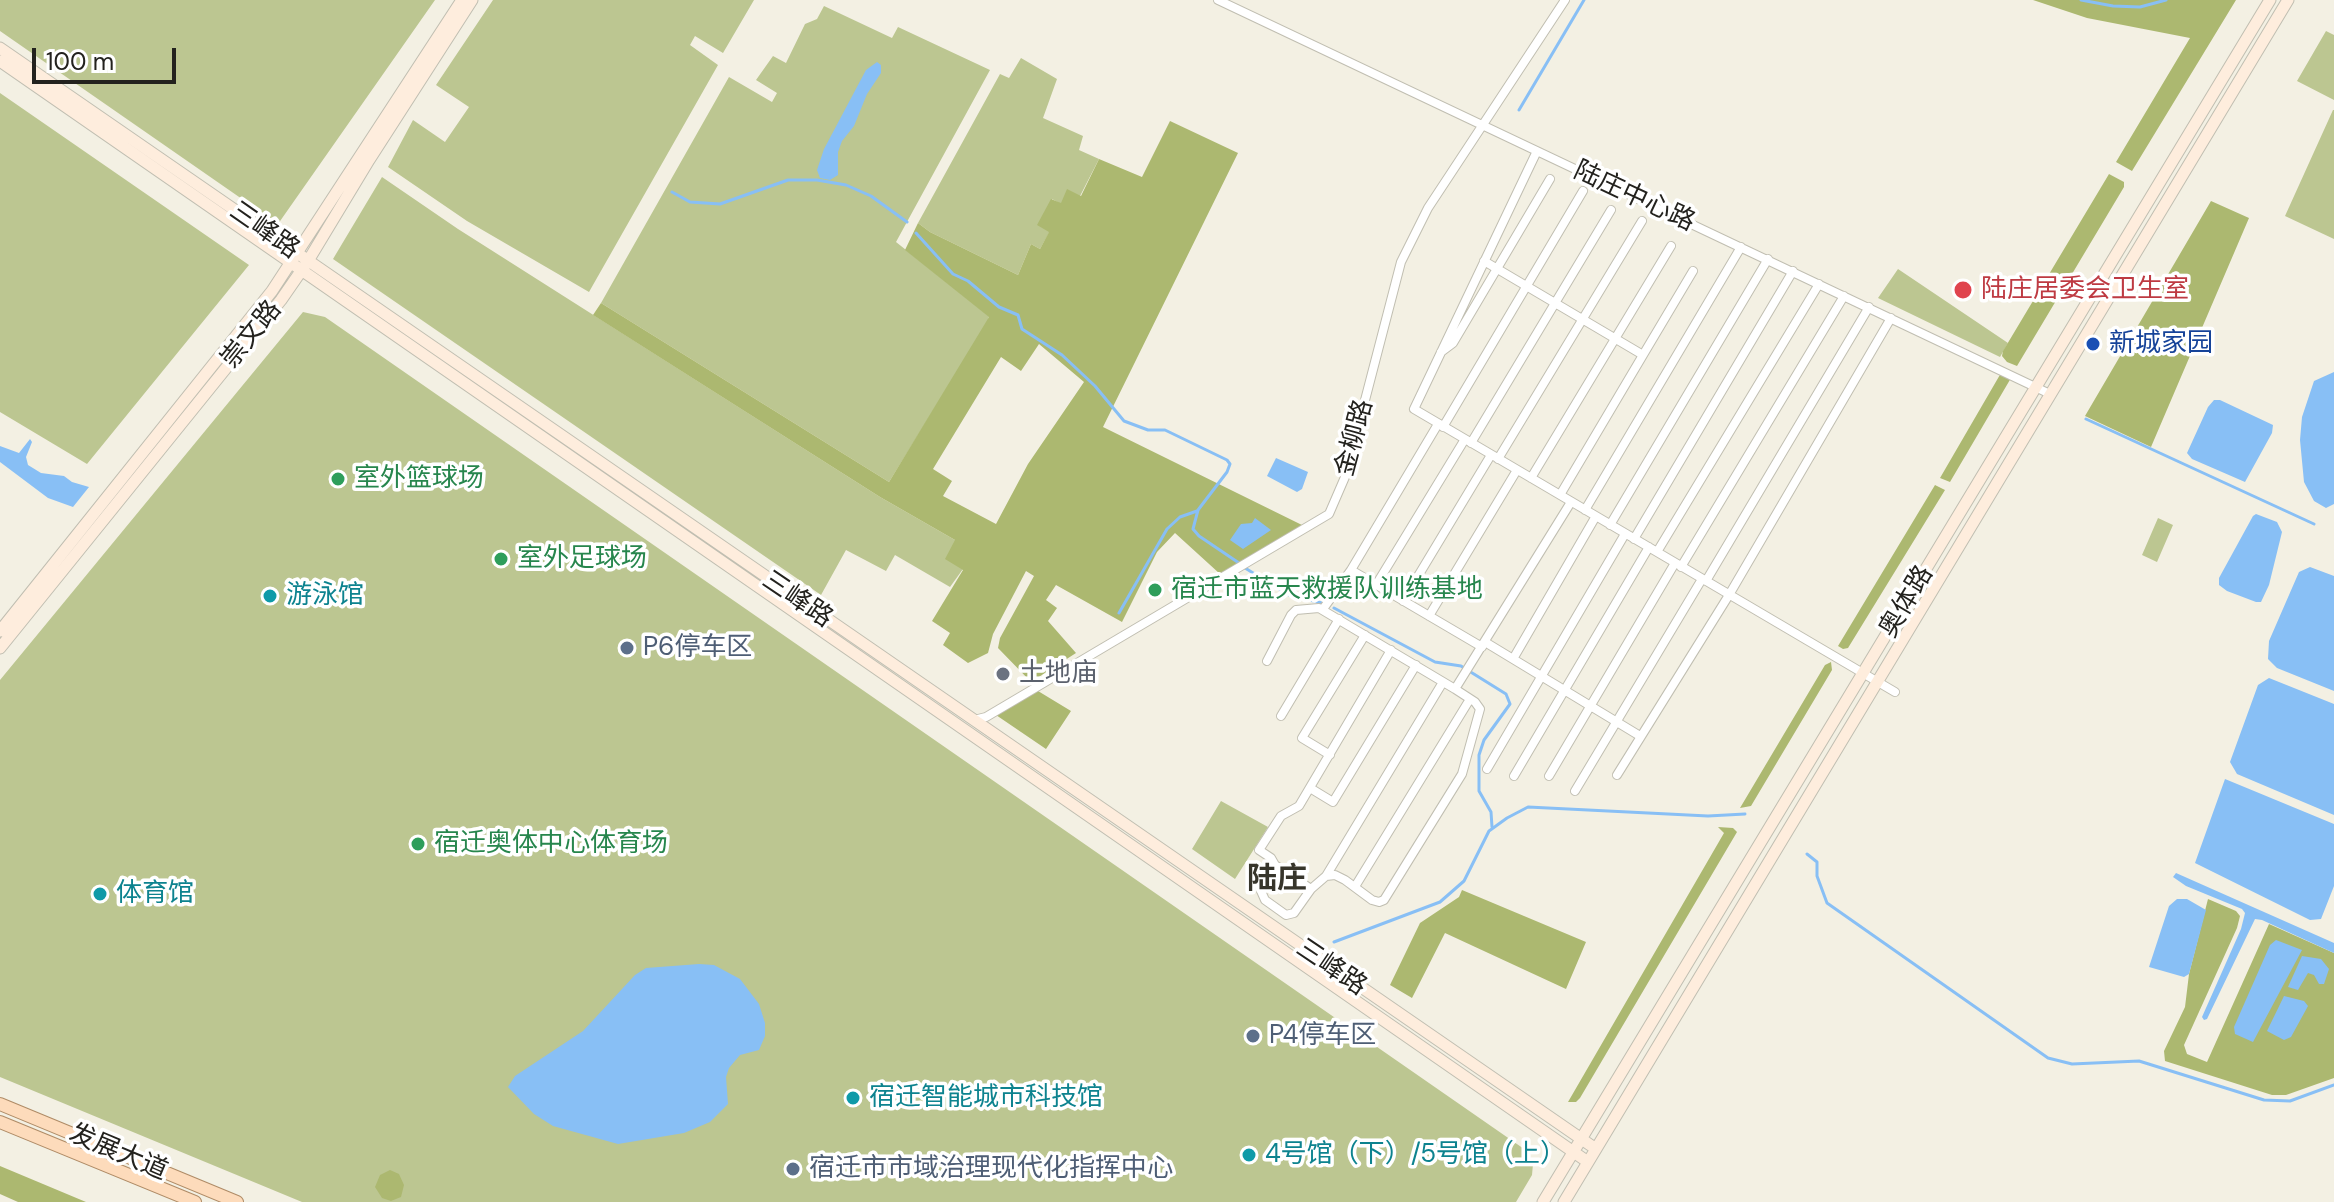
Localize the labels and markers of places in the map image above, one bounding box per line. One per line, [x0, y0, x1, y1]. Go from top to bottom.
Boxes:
place label: 陆庄居委会卫生室 [1981, 274, 2189, 306]
marker: 陆庄居委会卫生室 [1952, 279, 1974, 301]
place label: 新城家园 [2109, 328, 2213, 360]
marker: 新城家园 [2084, 335, 2102, 353]
place label: 室外篮球场 [354, 463, 484, 495]
marker: 室外篮球场 [329, 470, 347, 488]
place label: 室外足球场 [517, 543, 647, 575]
marker: 室外足球场 [492, 550, 510, 568]
place label: 宿迁市蓝天救援队训练基地 [1171, 574, 1483, 606]
place label: 游泳馆 [286, 580, 364, 612]
marker: 宿迁市蓝天救援队训练基地 [1146, 581, 1164, 599]
marker: 游泳馆 [261, 587, 279, 605]
place label: P6停车区 [643, 632, 752, 664]
marker: P6停车区 [618, 639, 636, 657]
place label: 土地庙 [1019, 658, 1097, 690]
marker: 土地庙 [994, 665, 1012, 683]
place label: 宿迁奥体中心体育场 [434, 828, 668, 860]
marker: 宿迁奥体中心体育场 [409, 835, 427, 853]
place label: 体育馆 [116, 878, 194, 910]
marker: 体育馆 [91, 885, 109, 903]
place label: P4停车区 [1269, 1020, 1376, 1052]
marker: P4停车区 [1244, 1027, 1262, 1045]
place label: 宿迁智能城市科技馆 [869, 1082, 1103, 1114]
marker: 宿迁智能城市科技馆 [844, 1089, 862, 1107]
place label: 4号馆（下）/5号馆（上） [1265, 1139, 1566, 1171]
marker: 4号馆（下）/5号馆（上） [1240, 1146, 1258, 1164]
place label: 宿迁市市域治理现代化指挥中心 [809, 1153, 1173, 1185]
marker: 宿迁市市域治理现代化指挥中心 [784, 1160, 802, 1178]

